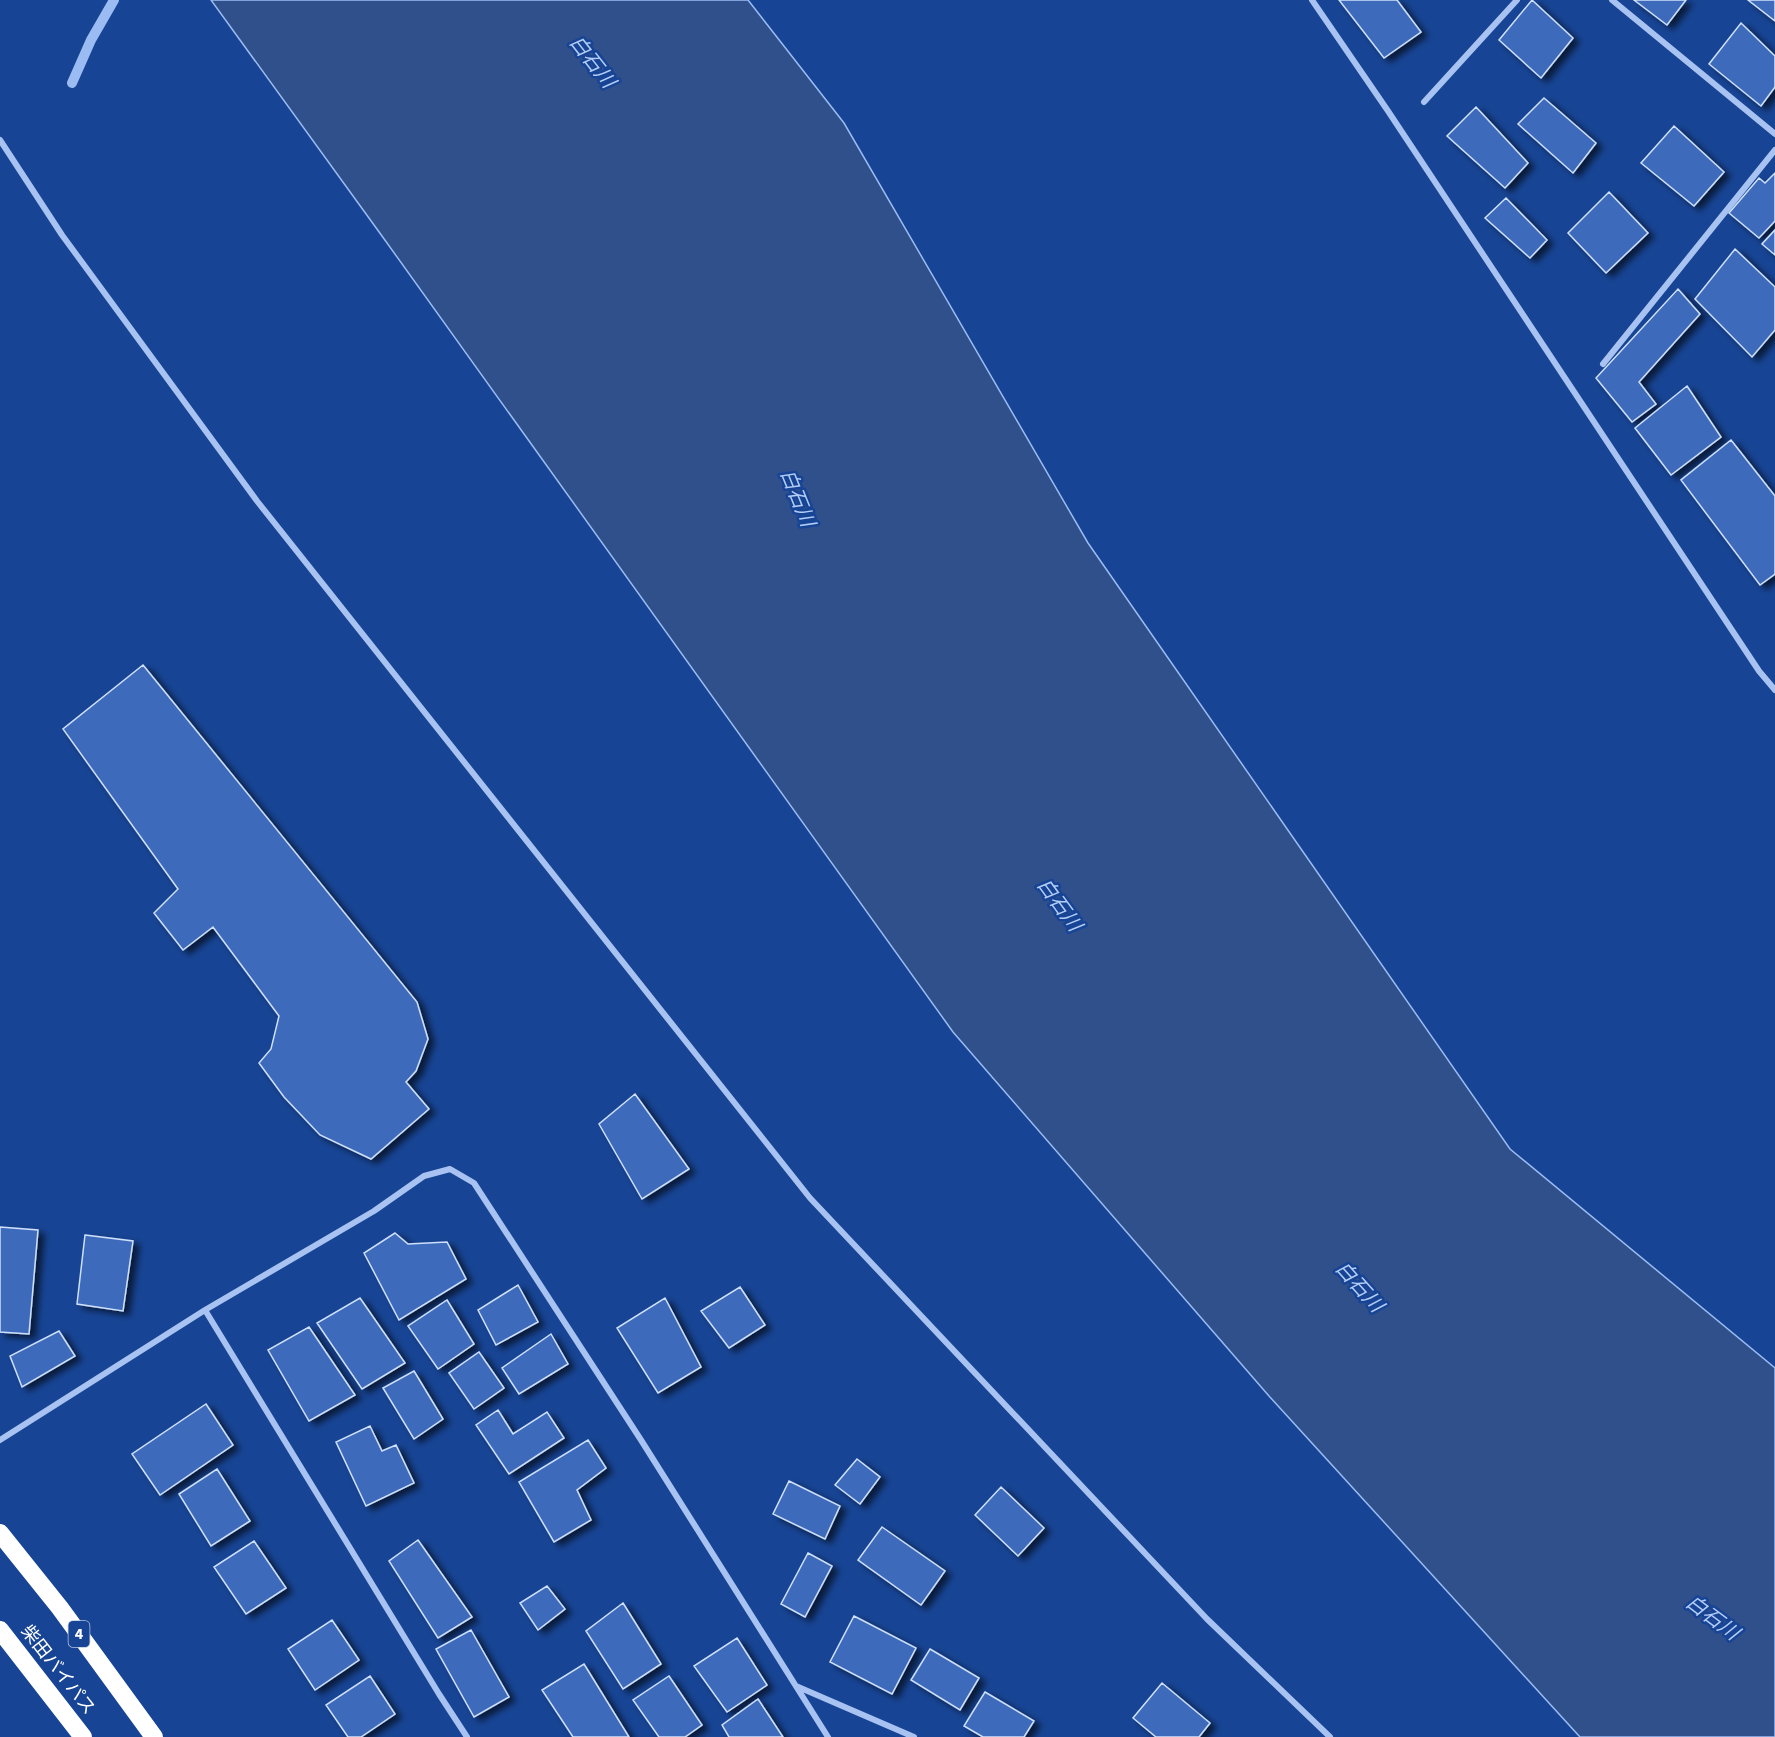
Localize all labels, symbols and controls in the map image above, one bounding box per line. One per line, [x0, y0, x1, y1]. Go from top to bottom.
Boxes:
water label: 白石川 [562, 30, 623, 96]
water label: 白石川 [773, 465, 822, 533]
water label: 白石川 [1030, 873, 1089, 939]
water label: 白石川 [1329, 1255, 1391, 1320]
water label: 白石川 [1680, 1589, 1746, 1648]
street label: 柴田バイパス [15, 1620, 101, 1720]
road number: 4 [68, 1621, 90, 1647]

